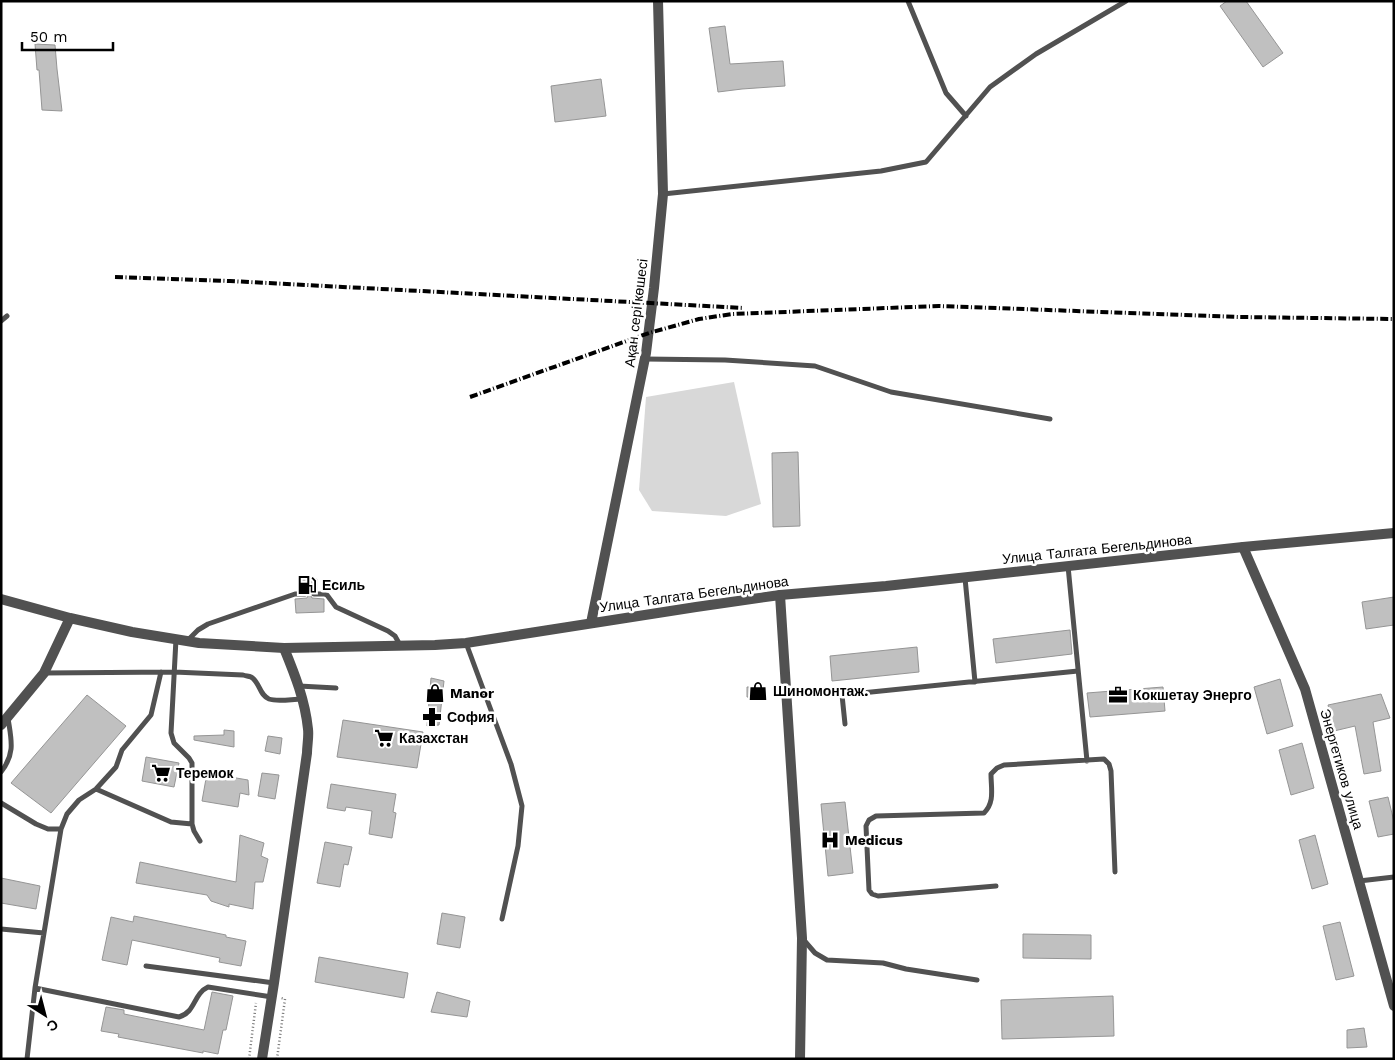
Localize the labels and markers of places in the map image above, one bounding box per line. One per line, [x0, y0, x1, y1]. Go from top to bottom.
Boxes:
fuel station icon: Есиль [296, 574, 318, 596]
place label: Есиль [322, 577, 366, 593]
shop icon: Шиномонтаж. [747, 680, 769, 702]
shop icon: Manor [424, 682, 446, 704]
place label: Шиномонтаж. [773, 683, 868, 699]
office icon: Кокшетау Энерго [1107, 684, 1129, 706]
place label: Manor [450, 685, 494, 701]
place label: Кокшетау Энерго [1133, 687, 1252, 703]
pharmacy icon: София [421, 706, 443, 728]
place label: София [447, 709, 495, 725]
supermarket icon: Казахстан [373, 727, 395, 749]
place label: Казахстан [399, 730, 469, 746]
supermarket icon: Теремок [150, 762, 172, 784]
place label: Теремок [176, 765, 235, 781]
hospital icon: Medicus [819, 829, 841, 851]
place label: Medicus [845, 832, 903, 848]

